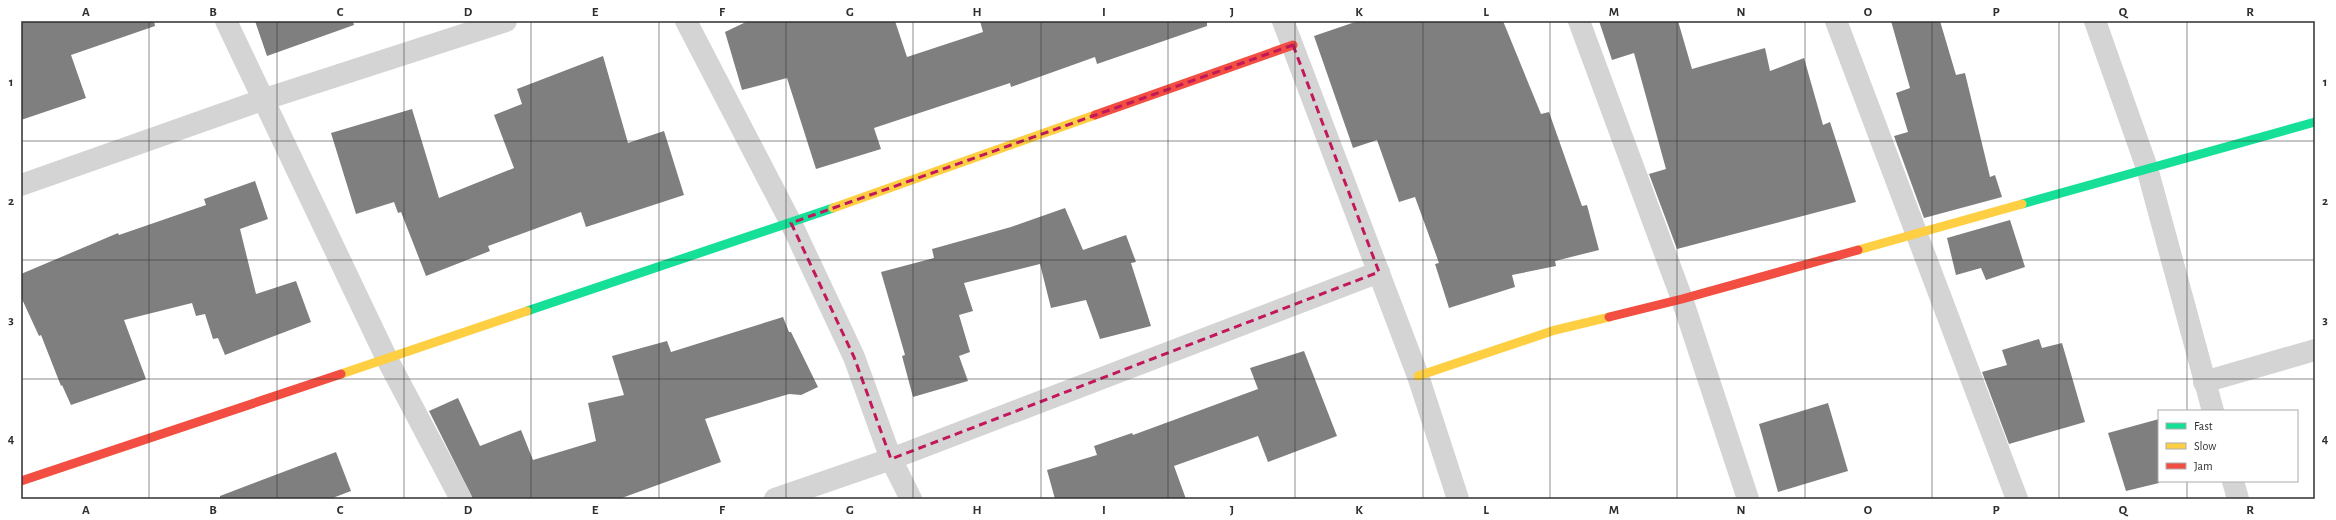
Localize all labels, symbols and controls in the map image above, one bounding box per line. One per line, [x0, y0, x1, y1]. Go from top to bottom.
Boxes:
text: A [82, 6, 90, 19]
text: B [209, 6, 217, 19]
text: C [337, 6, 344, 19]
text: D [464, 6, 473, 19]
text: E [592, 6, 599, 19]
text: F [719, 6, 726, 19]
text: G [846, 6, 854, 19]
text: H [972, 6, 982, 19]
text: I [1102, 6, 1106, 19]
text: J [1230, 6, 1234, 19]
text: K [1355, 6, 1363, 19]
text: L [1483, 6, 1489, 19]
text: M [1609, 6, 1619, 19]
text: N [1736, 6, 1746, 19]
text: O [1864, 6, 1873, 19]
text: P [1992, 6, 2000, 19]
text: Q [2119, 6, 2129, 19]
text: R [2246, 6, 2254, 19]
text: 1 [9, 76, 13, 89]
text: 1 [2323, 76, 2327, 89]
text: 2 [8, 195, 14, 208]
text: 2 [2322, 195, 2328, 208]
text: 3 [8, 314, 14, 327]
text: 3 [2322, 314, 2328, 327]
legend [2158, 410, 2298, 482]
text: Fast [2194, 420, 2213, 432]
text: 4 [8, 433, 15, 446]
text: 4 [2322, 433, 2329, 446]
text: Slow [2194, 440, 2216, 452]
text: Jam [2194, 460, 2213, 472]
text: A [82, 504, 90, 517]
text: B [209, 504, 217, 517]
text: C [337, 504, 344, 517]
text: D [464, 504, 473, 517]
text: E [592, 504, 599, 517]
text: F [719, 504, 726, 517]
text: G [846, 504, 854, 517]
text: H [972, 504, 982, 517]
text: I [1102, 504, 1106, 517]
text: J [1230, 504, 1234, 517]
text: K [1355, 504, 1363, 517]
text: L [1483, 504, 1489, 517]
text: M [1609, 504, 1619, 517]
text: N [1736, 504, 1746, 517]
text: O [1864, 504, 1873, 517]
text: P [1992, 504, 2000, 517]
text: Q [2119, 504, 2129, 517]
text: R [2246, 504, 2254, 517]

